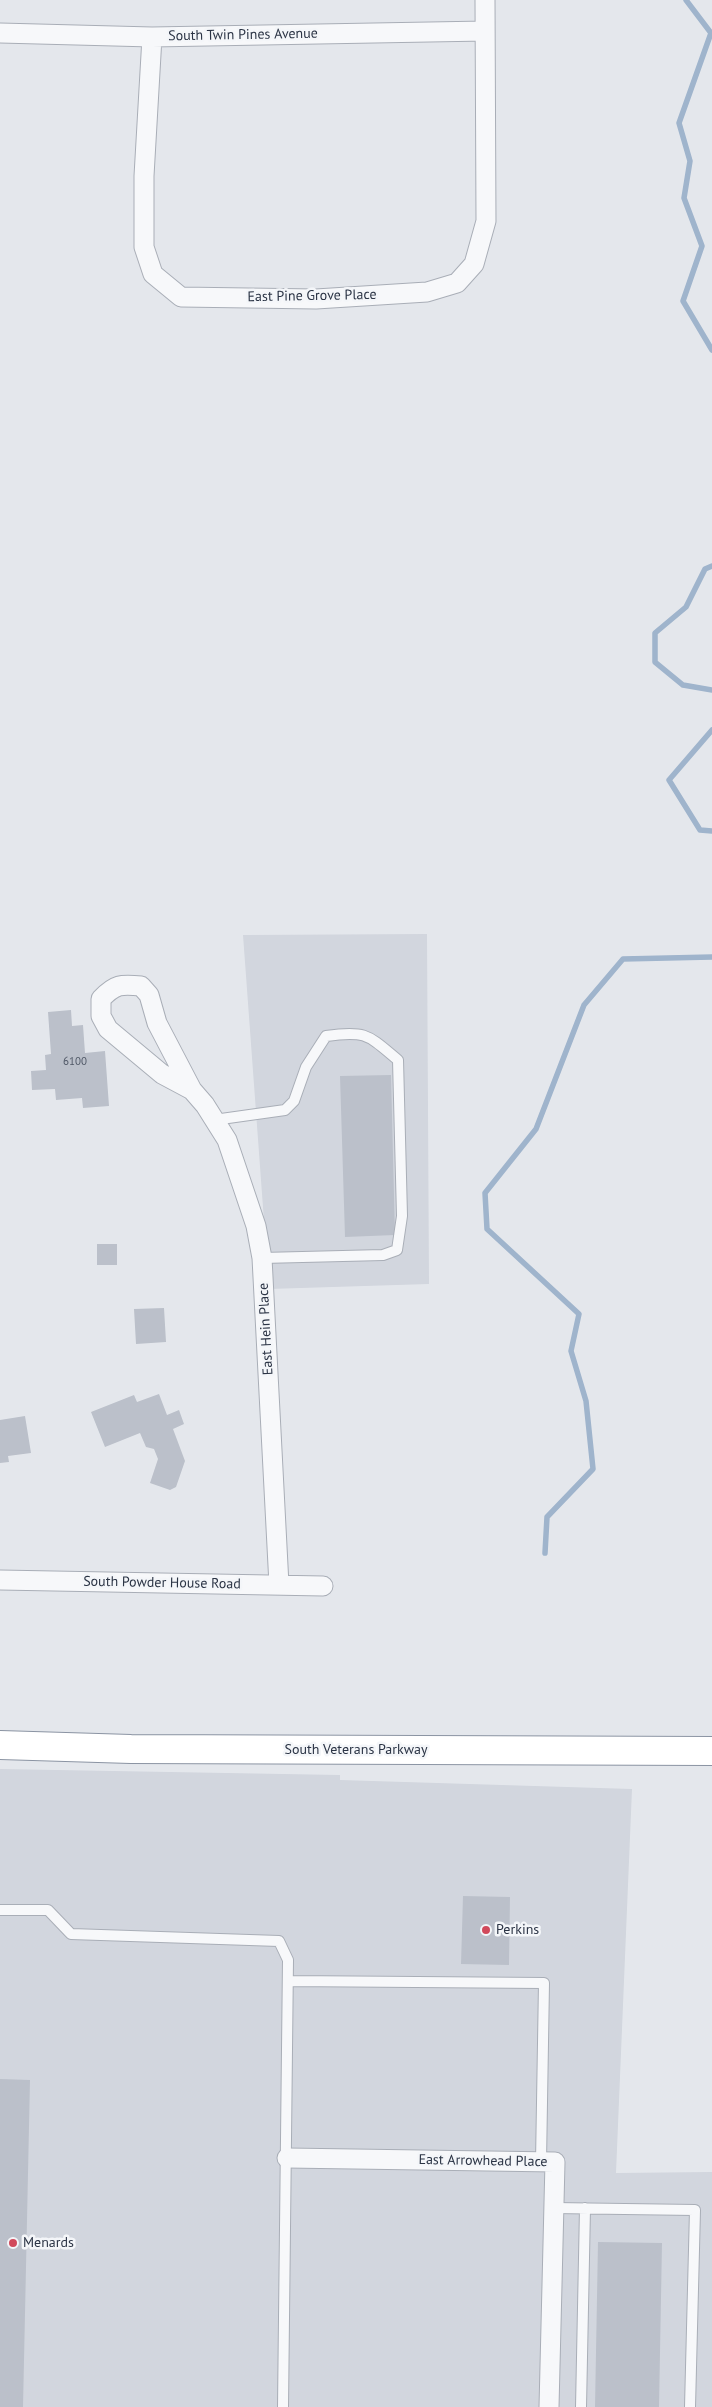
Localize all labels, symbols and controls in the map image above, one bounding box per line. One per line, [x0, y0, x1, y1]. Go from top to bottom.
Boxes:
street label: South Twin Pines Avenue [168, 25, 318, 45]
street label: East Pine Grove Place [247, 286, 377, 306]
house number: 6100 [63, 1055, 87, 1069]
street label: East Hein Place [255, 1282, 277, 1376]
street label: South Powder House Road [83, 1573, 241, 1593]
street label: South Veterans Parkway [284, 1742, 428, 1758]
place label: Perkins [496, 1922, 539, 1938]
marker: Perkins [480, 1924, 492, 1936]
street label: East Arrowhead Place [418, 2151, 548, 2171]
place label: Menards [23, 2235, 74, 2251]
marker: Menards [7, 2237, 19, 2249]

